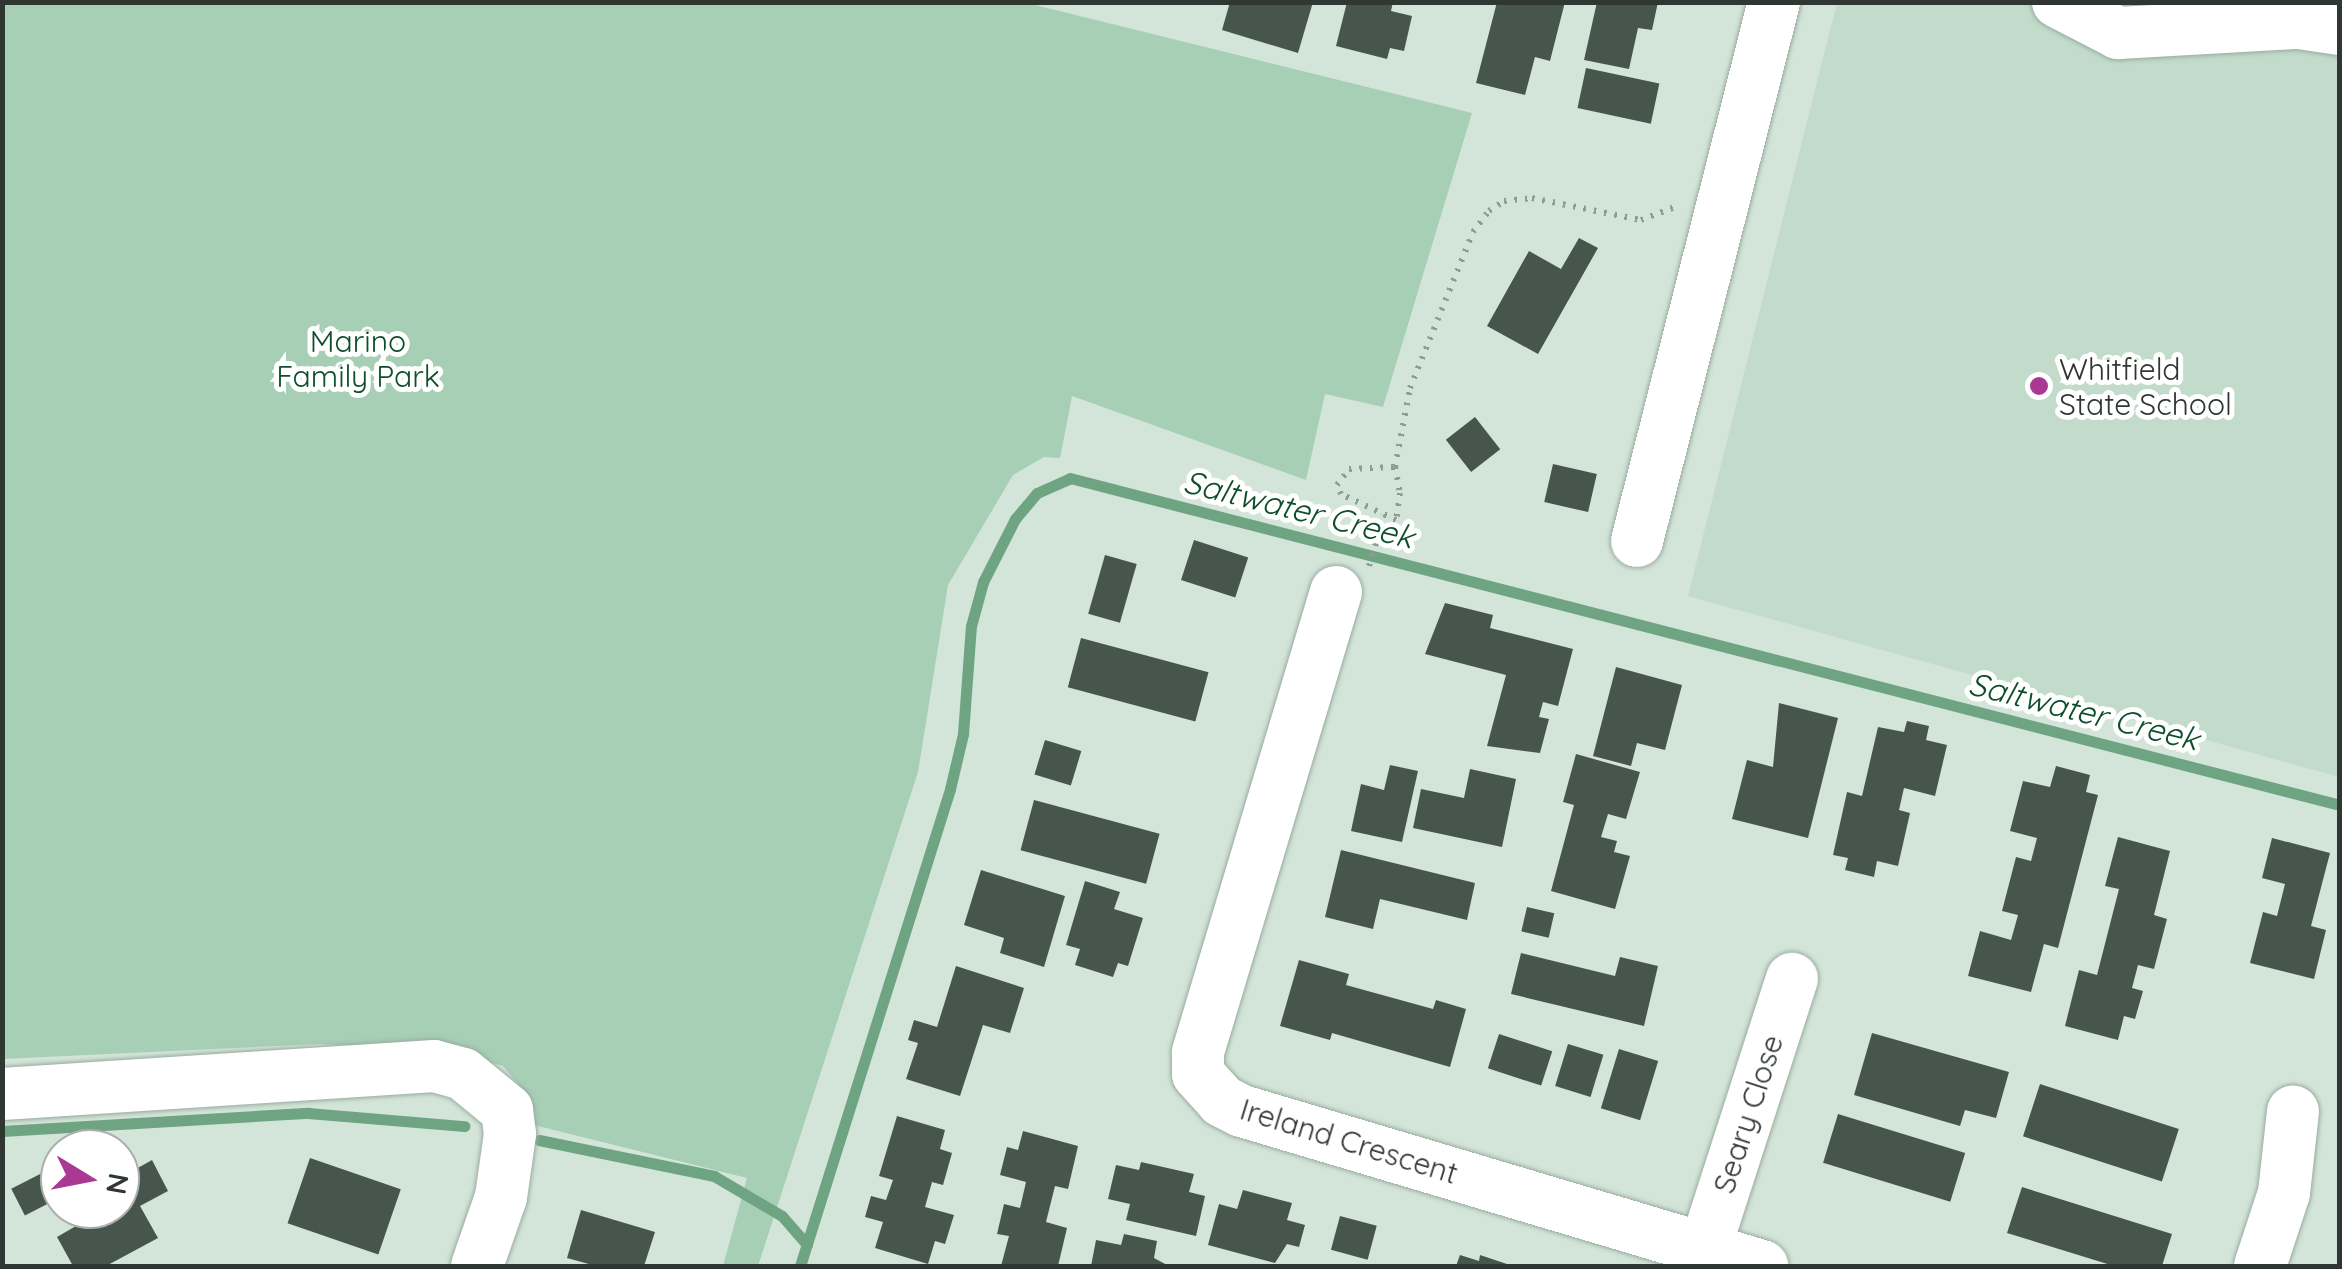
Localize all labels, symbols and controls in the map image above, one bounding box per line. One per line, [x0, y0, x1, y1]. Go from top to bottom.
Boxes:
park label: Marino Family Park [276, 323, 440, 394]
place label: Whitfield State School [2059, 351, 2232, 422]
marker: Whitfield State School [2028, 375, 2050, 397]
water label: Saltwater Creek [1180, 462, 1418, 556]
water label: Saltwater Creek [1965, 664, 2203, 758]
street label: Seary Close [1706, 1030, 1790, 1198]
street label: Ireland Crescent [1236, 1091, 1462, 1191]
north arrow [40, 1129, 140, 1229]
text: N [99, 1171, 137, 1197]

